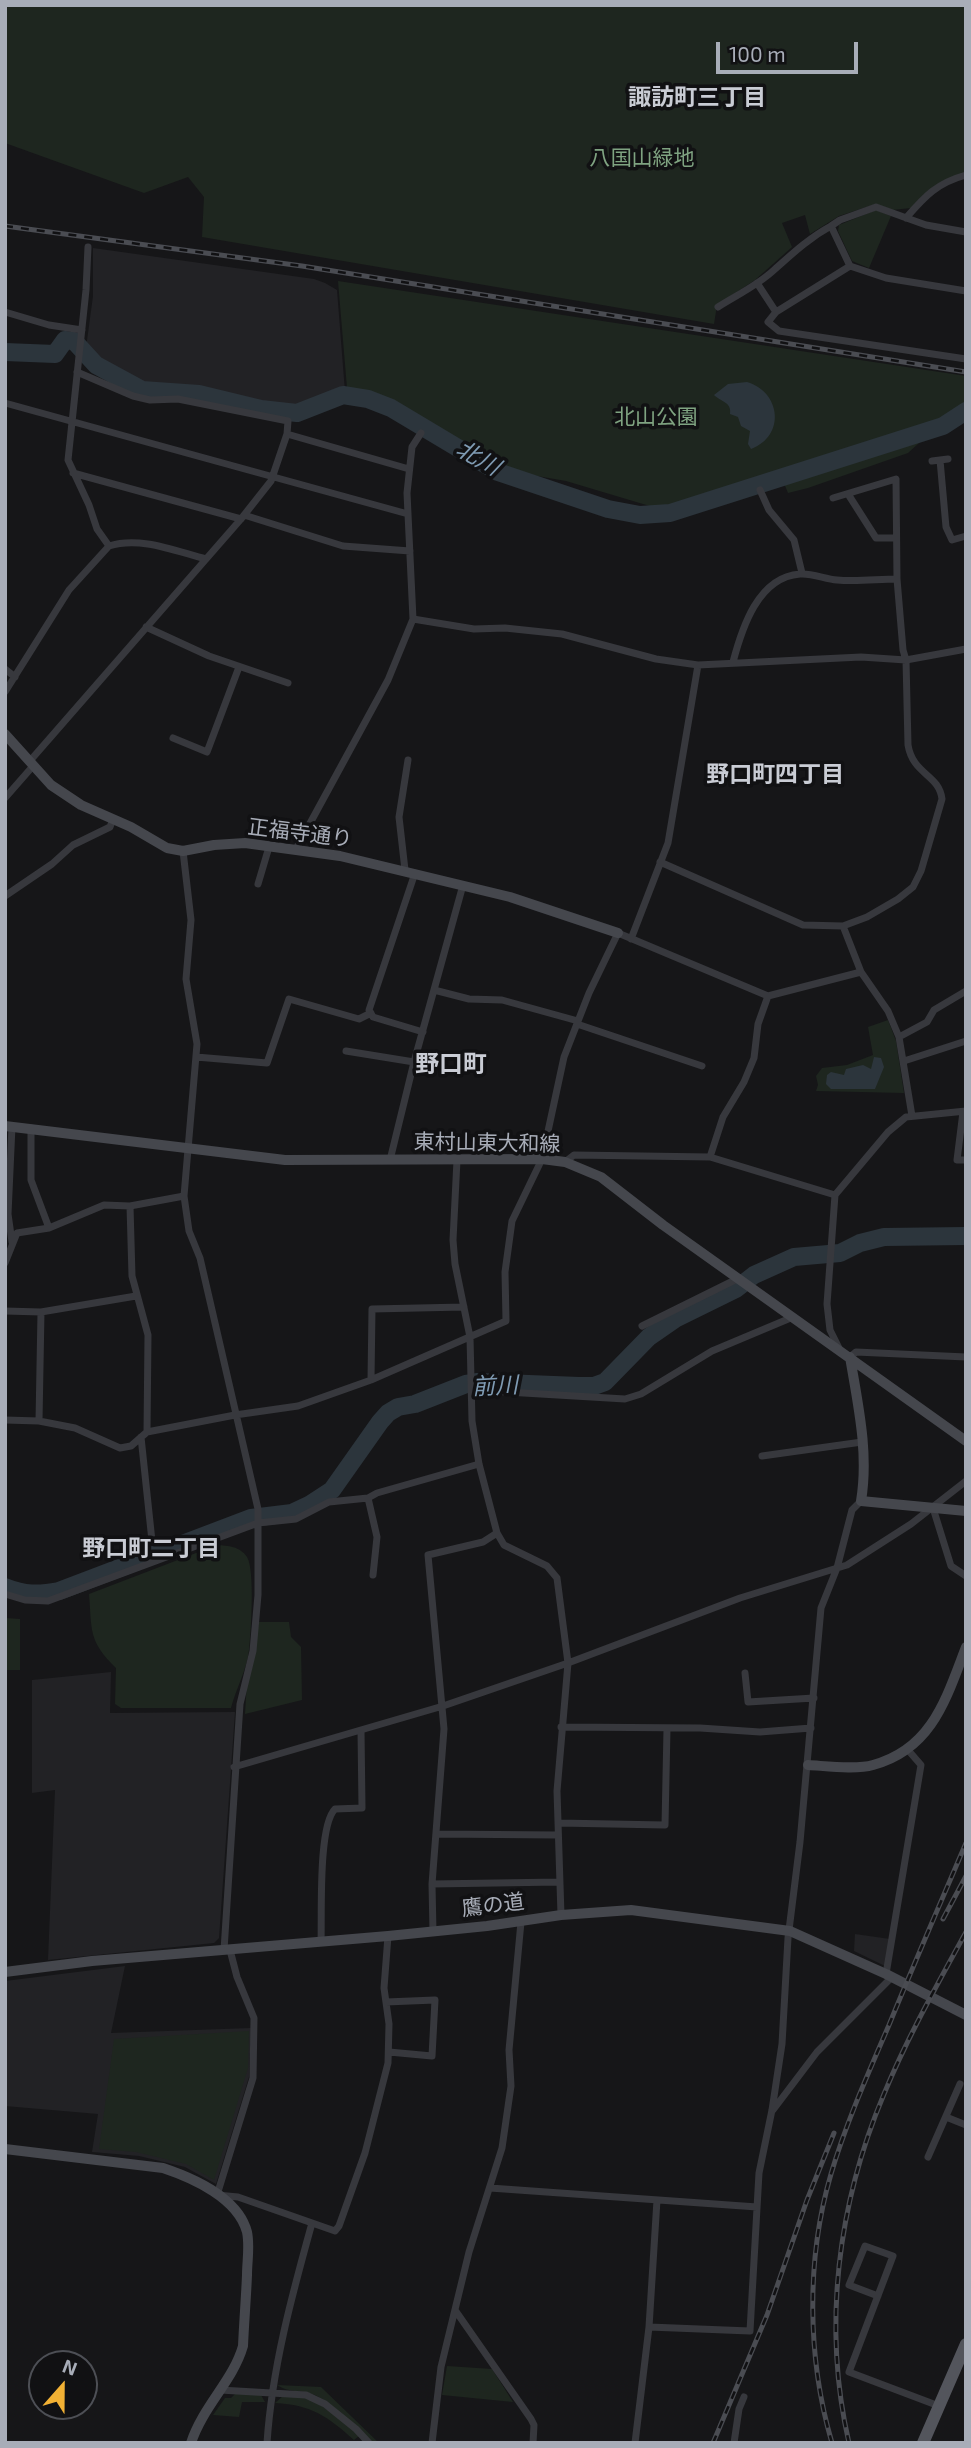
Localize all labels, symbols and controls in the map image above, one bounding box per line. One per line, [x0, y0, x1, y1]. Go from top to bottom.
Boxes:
scale bar [719, 28, 861, 72]
text: 100 m [729, 41, 786, 66]
district label: 諏訪町三丁目 [628, 83, 766, 111]
park label: 八国山緑地 [590, 145, 694, 171]
park label: 北山公園 [614, 404, 698, 430]
water label: 北川 [451, 435, 505, 481]
district label: 野口町四丁目 [706, 760, 844, 788]
street label: 正福寺通り [246, 814, 354, 852]
district label: 野口町 [415, 1050, 487, 1078]
street label: 東村山東大和線 [413, 1129, 561, 1157]
water label: 前川 [471, 1371, 519, 1401]
district label: 野口町二丁目 [82, 1534, 220, 1562]
street label: 鷹の道 [460, 1889, 526, 1921]
north arrow [28, 2350, 98, 2420]
text: N [59, 2354, 81, 2380]

